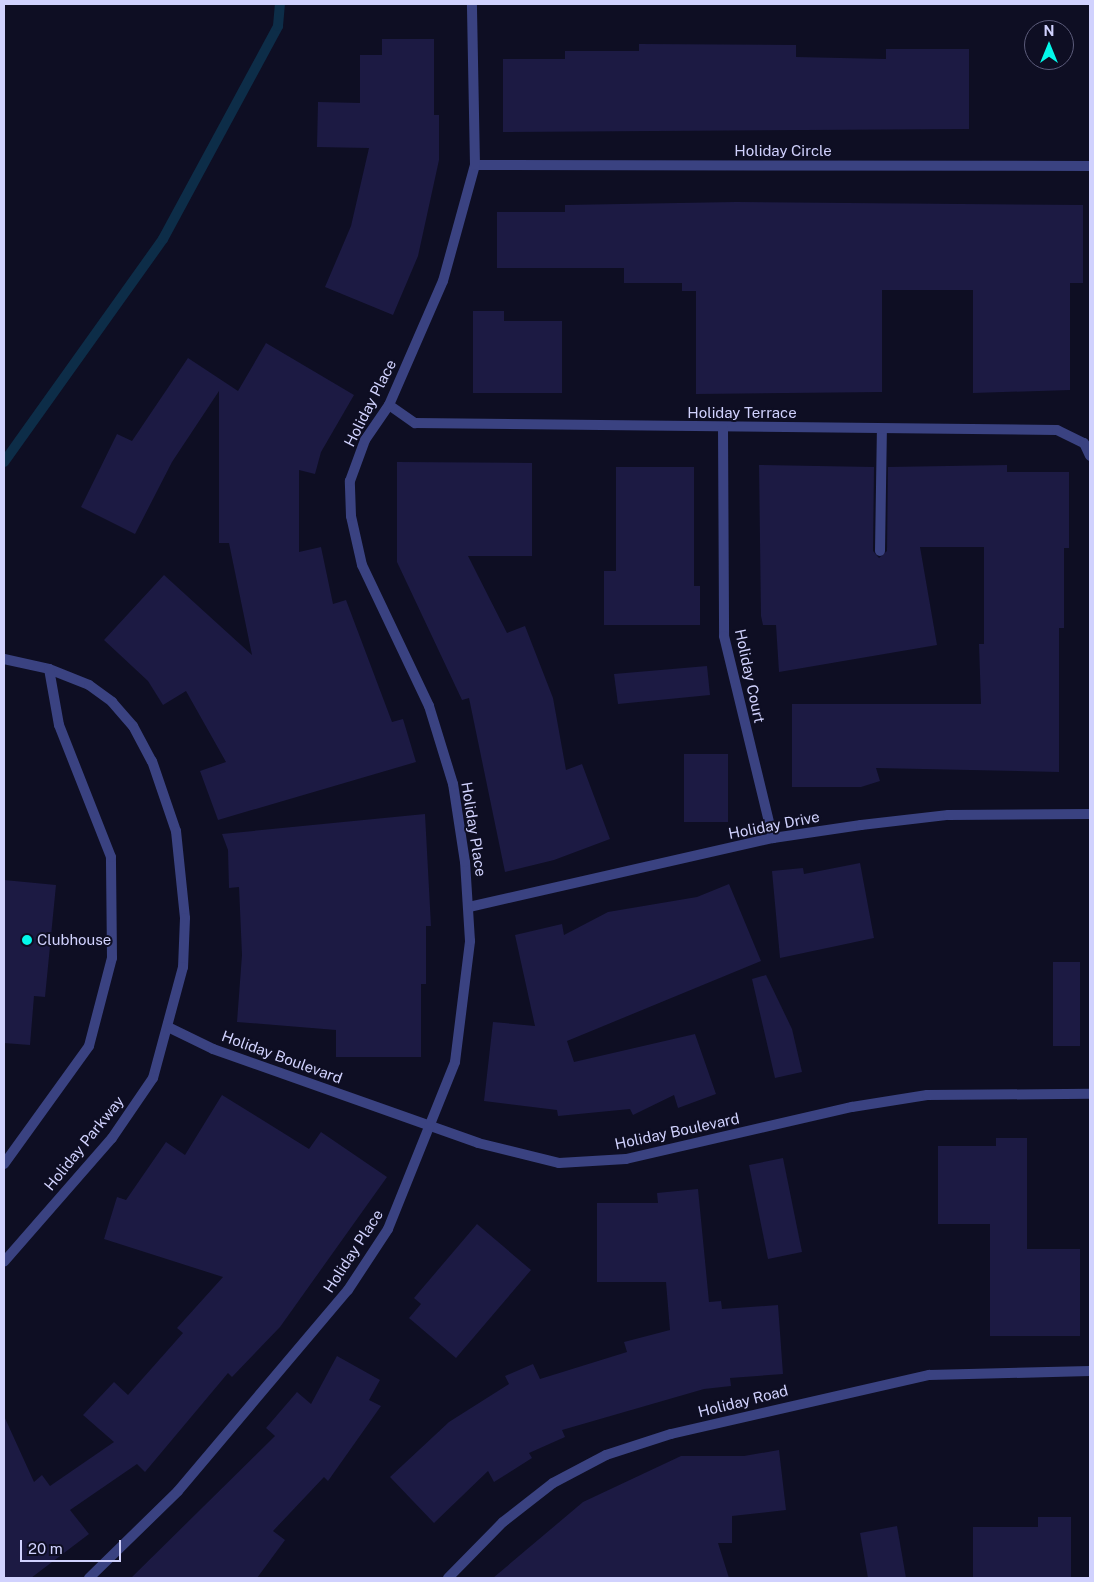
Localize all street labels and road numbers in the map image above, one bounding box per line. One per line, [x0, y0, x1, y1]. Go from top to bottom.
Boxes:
street label: Holiday Circle [734, 142, 832, 160]
street label: Holiday Place [340, 356, 400, 450]
street label: Holiday Terrace [687, 404, 797, 422]
street label: Holiday Court [731, 627, 769, 725]
street label: Holiday Place [458, 780, 490, 878]
street label: Holiday Drive [727, 807, 821, 843]
street label: Holiday Boulevard [219, 1027, 345, 1087]
street label: Holiday Parkway [40, 1092, 128, 1194]
street label: Holiday Boulevard [613, 1109, 741, 1153]
street label: Holiday Place [319, 1206, 387, 1296]
street label: Holiday Road [696, 1381, 790, 1421]

